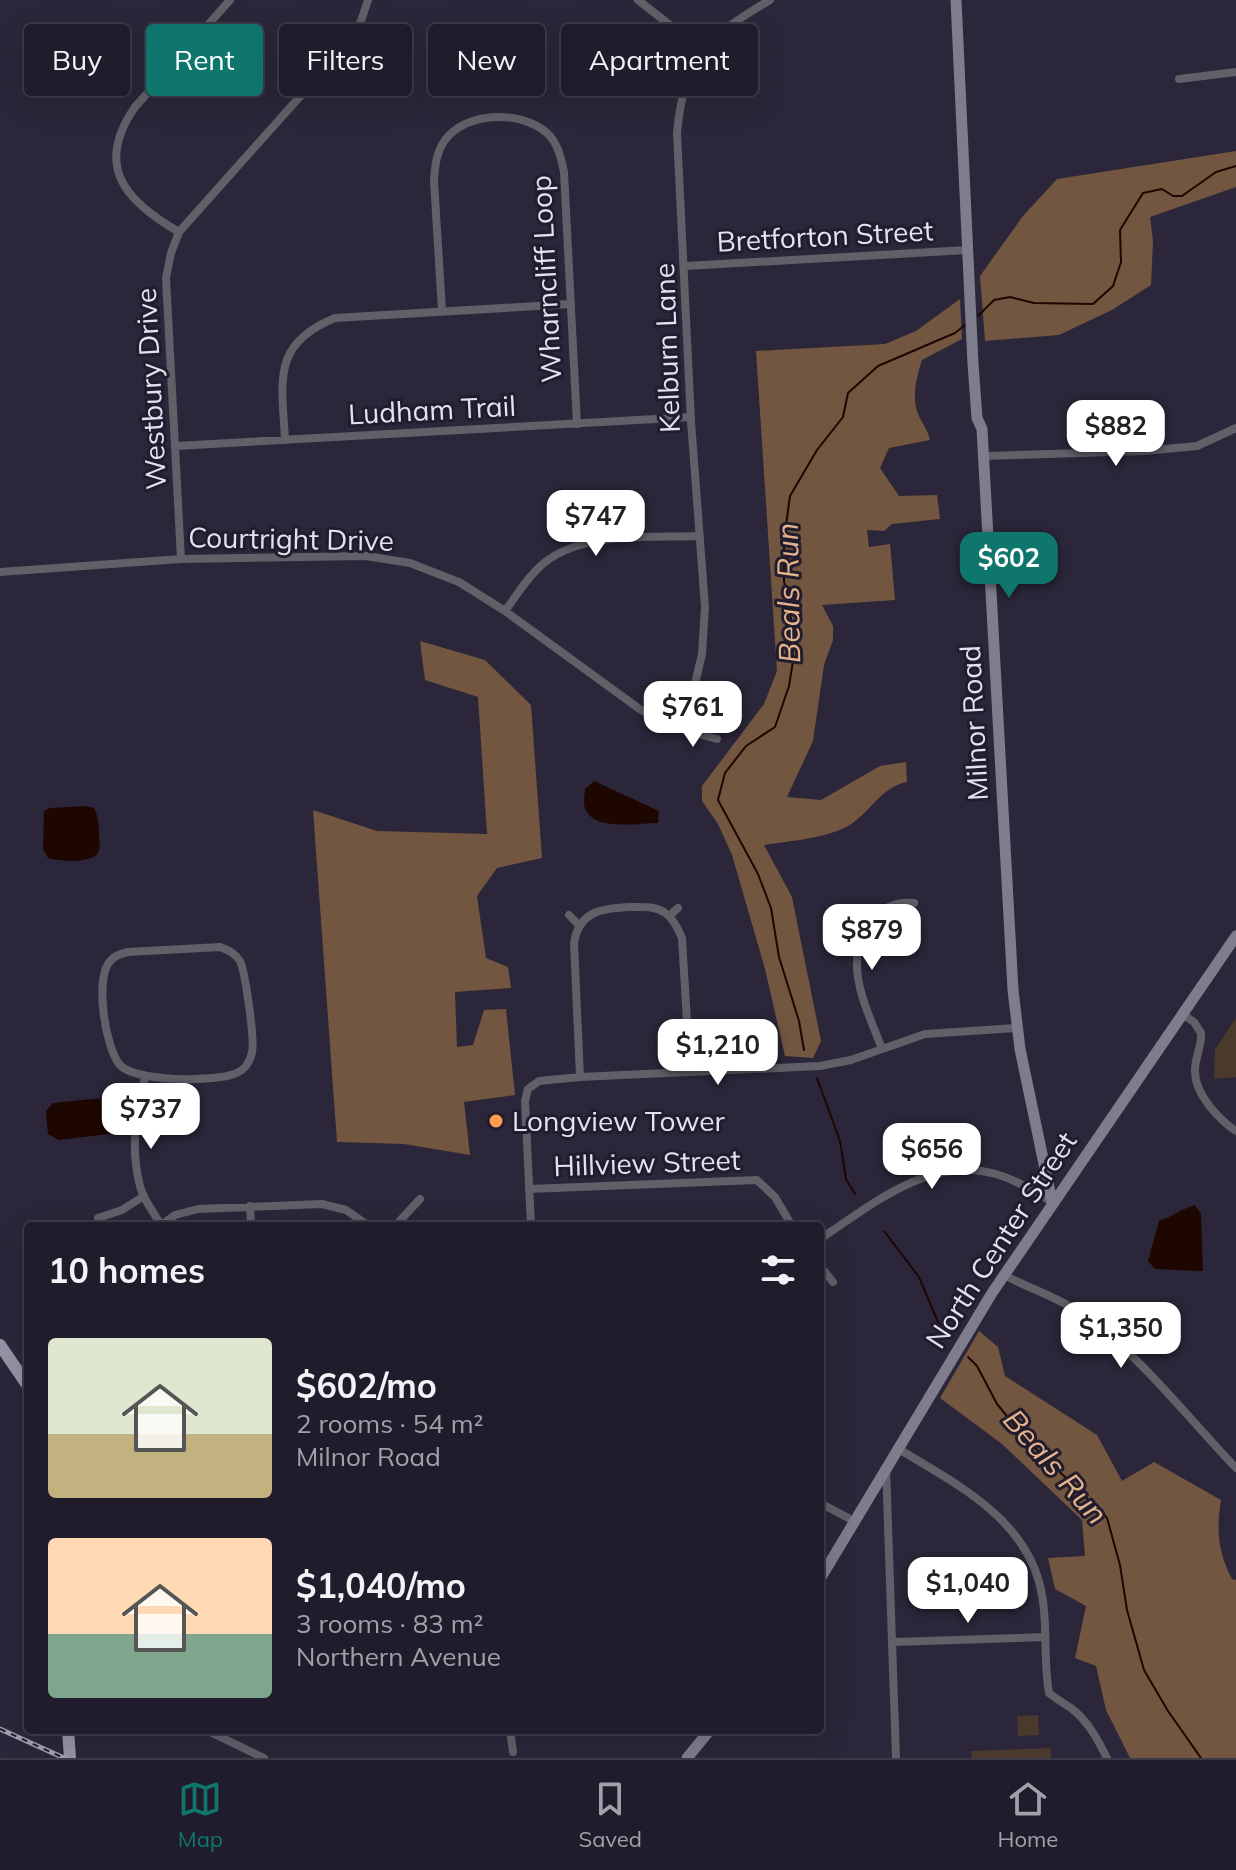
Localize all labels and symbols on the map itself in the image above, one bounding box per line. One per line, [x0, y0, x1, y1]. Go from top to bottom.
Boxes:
street label: Wharncliff Loop [523, 174, 568, 384]
street label: Bretforton Street [716, 212, 934, 259]
street label: Kelburn Lane [646, 263, 687, 434]
street label: Westbury Drive [128, 287, 173, 491]
street label: Ludham Trail [347, 388, 517, 431]
pin: $882 [1069, 400, 1163, 468]
pin: $747 [549, 490, 643, 558]
street label: Courtright Drive [188, 519, 394, 558]
water label: Beals Run [768, 523, 808, 663]
pin: $602 [962, 532, 1056, 600]
street label: Milnor Road [952, 644, 995, 802]
pin: $761 [646, 681, 740, 749]
pin: $879 [825, 904, 919, 972]
pin: $1,210 [653, 1019, 783, 1087]
pin: $737 [104, 1083, 198, 1151]
place label: Longview Tower [512, 1103, 726, 1138]
marker: Longview Tower [487, 1112, 505, 1130]
pin: $656 [885, 1123, 979, 1191]
street label: North Center Street [918, 1125, 1084, 1354]
street label: Hillview Street [553, 1142, 741, 1183]
pin: $1,350 [1056, 1302, 1186, 1370]
water label: Beals Run [995, 1401, 1116, 1532]
pin: $1,040 [903, 1557, 1033, 1625]

